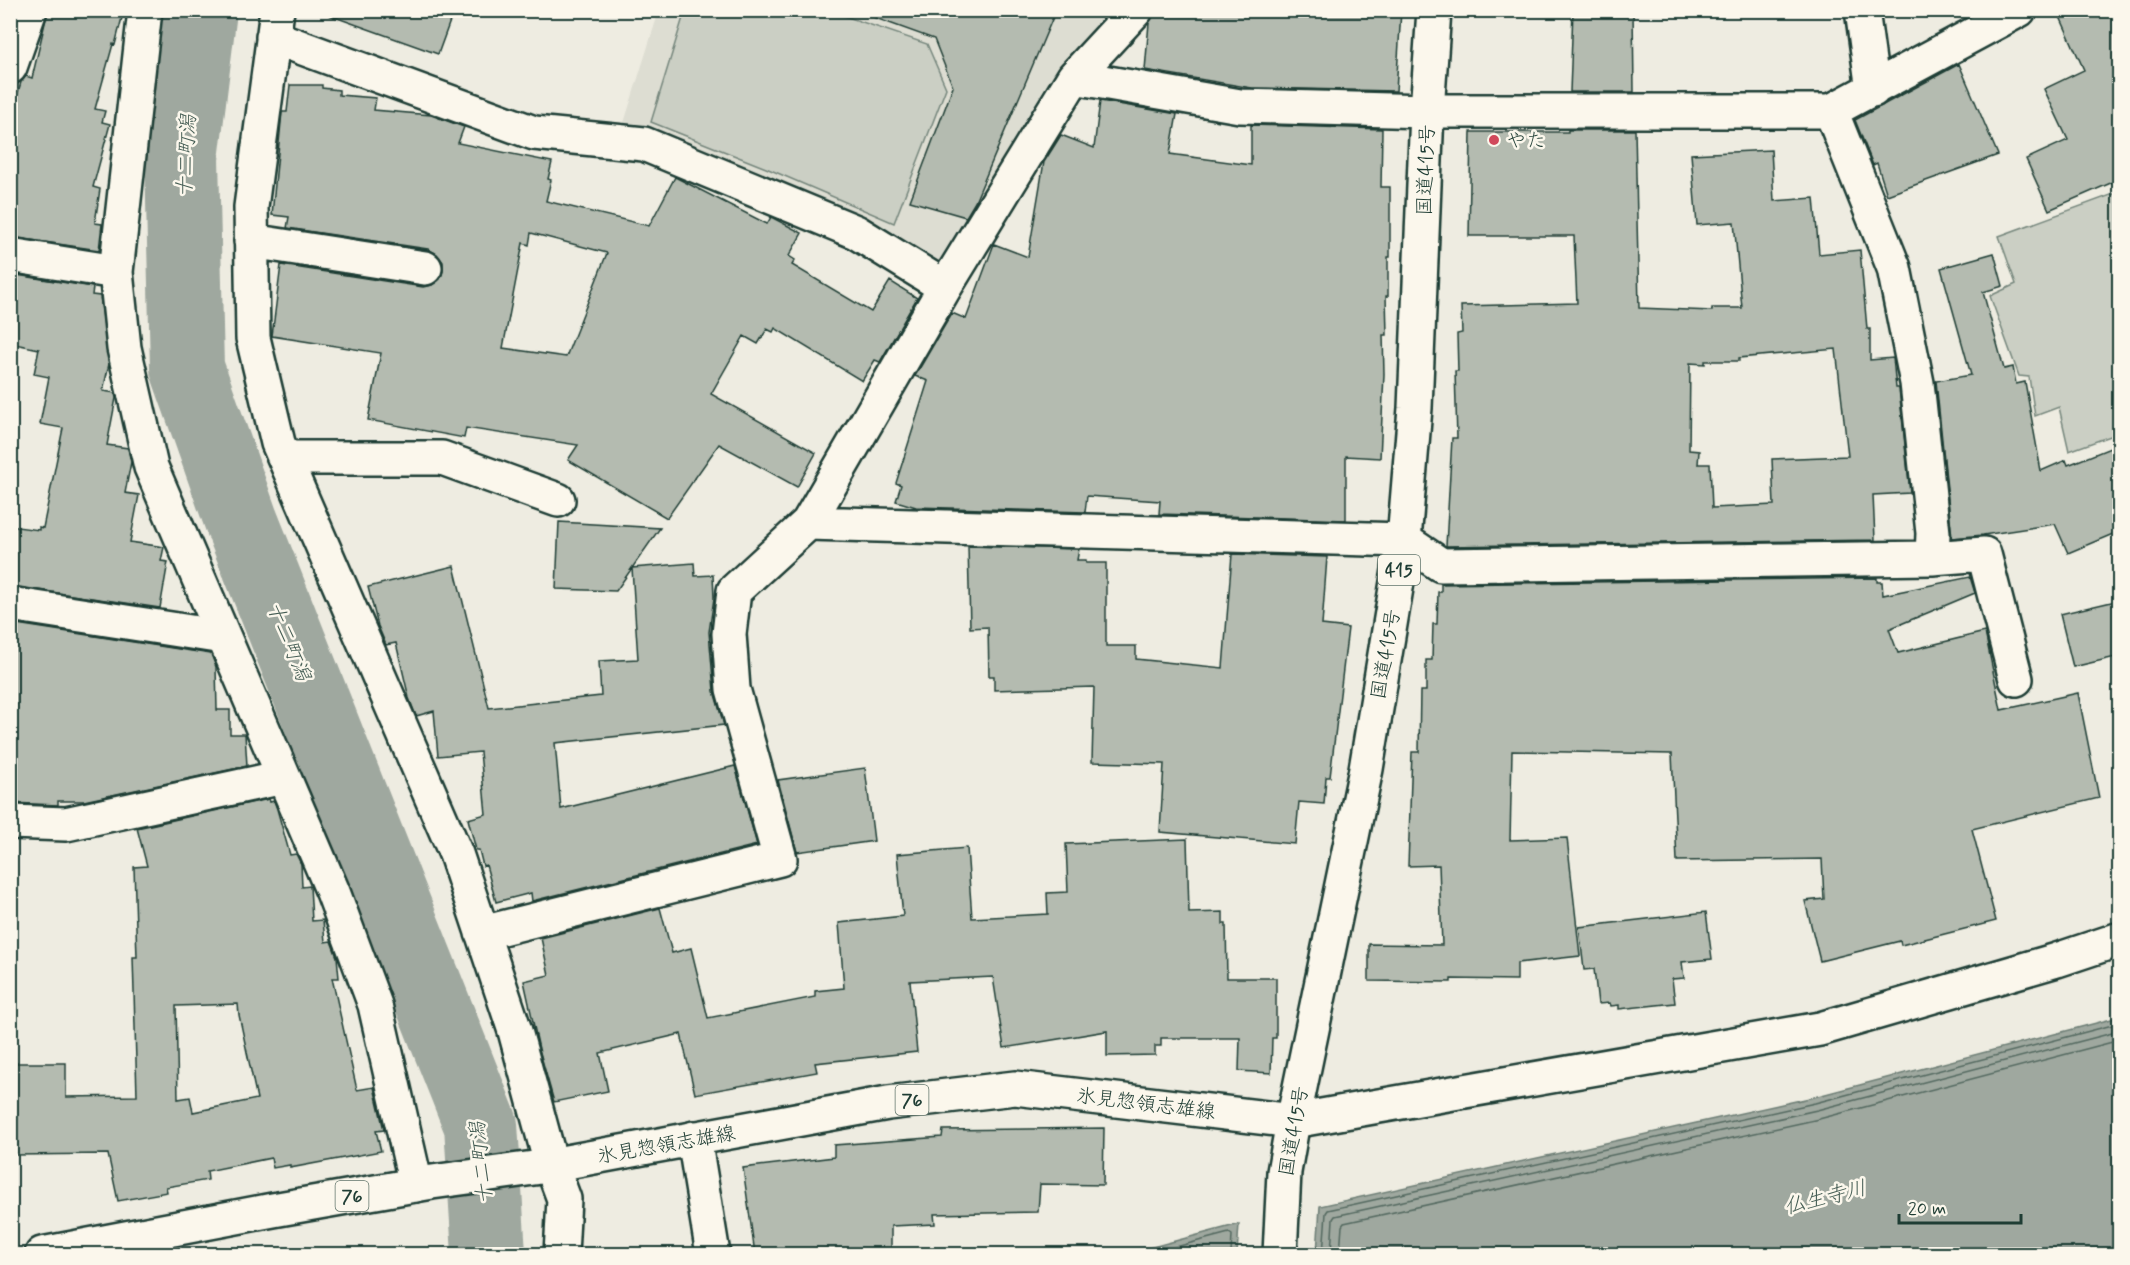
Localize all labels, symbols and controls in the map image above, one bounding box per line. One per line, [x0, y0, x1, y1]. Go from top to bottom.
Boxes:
water label: 十二町潟 [171, 112, 203, 199]
street label: 国道415号 [1411, 124, 1442, 216]
place label: やた [1506, 128, 1546, 155]
marker: やた [1487, 133, 1501, 147]
road number: 415 [1378, 555, 1420, 585]
water label: 十二町潟 [259, 597, 317, 686]
street label: 国道415号 [1365, 607, 1408, 702]
street label: 氷見惣領志雄線 [1075, 1083, 1217, 1126]
street label: 国道415号 [1273, 1084, 1316, 1179]
road number: 76 [896, 1085, 928, 1115]
water label: 十二町潟 [464, 1119, 500, 1206]
street label: 氷見惣領志雄線 [595, 1120, 738, 1171]
water label: 仏生寺川 [1781, 1174, 1869, 1222]
road number: 76 [336, 1181, 368, 1211]
scale bar [1899, 1187, 2020, 1225]
text: 20 m [1908, 1197, 1946, 1221]

